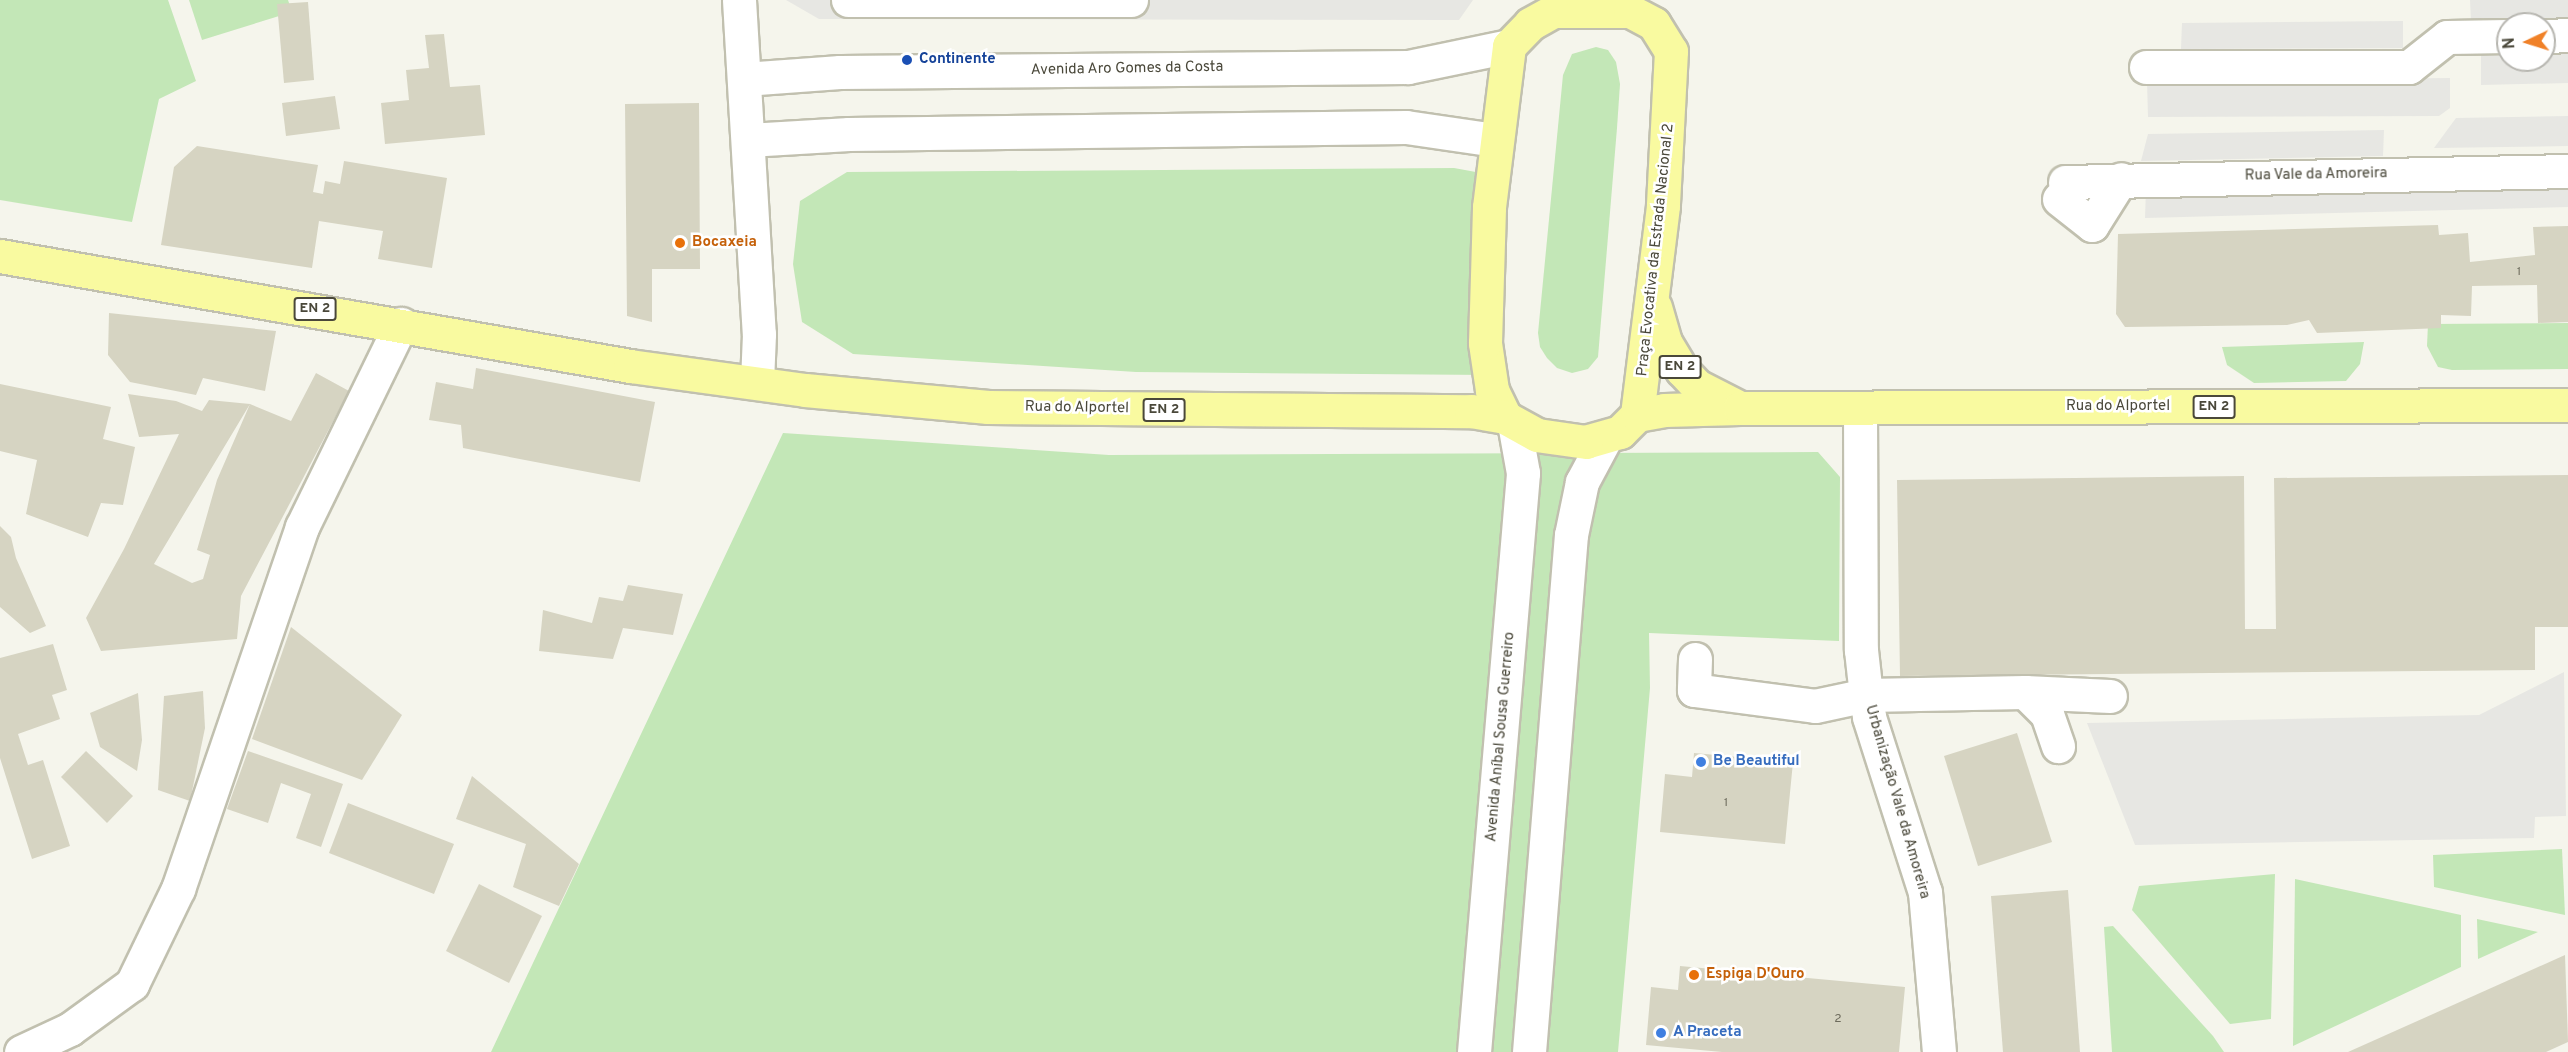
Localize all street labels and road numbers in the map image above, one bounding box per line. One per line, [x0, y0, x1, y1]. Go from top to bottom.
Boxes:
street label: Avenida Aro Gomes da Costa [1030, 58, 1224, 80]
street label: Praça Evocativa da Estrada Nacional 2 [1634, 123, 1678, 377]
street label: Rua Vale da Amoreira [2244, 165, 2388, 185]
road number: EN 2 [292, 298, 338, 320]
road number: EN 2 [1658, 356, 1702, 378]
road number: EN 2 [2192, 396, 2236, 418]
street label: Rua do Alportel [1024, 398, 1130, 418]
street label: Rua do Alportel [2066, 398, 2170, 416]
road number: EN 2 [1142, 399, 1186, 421]
street label: Avenida Aníbal Sousa Guerreiro [1483, 631, 1519, 843]
street label: Urbanização Vale da Amoreira [1861, 702, 1933, 902]

